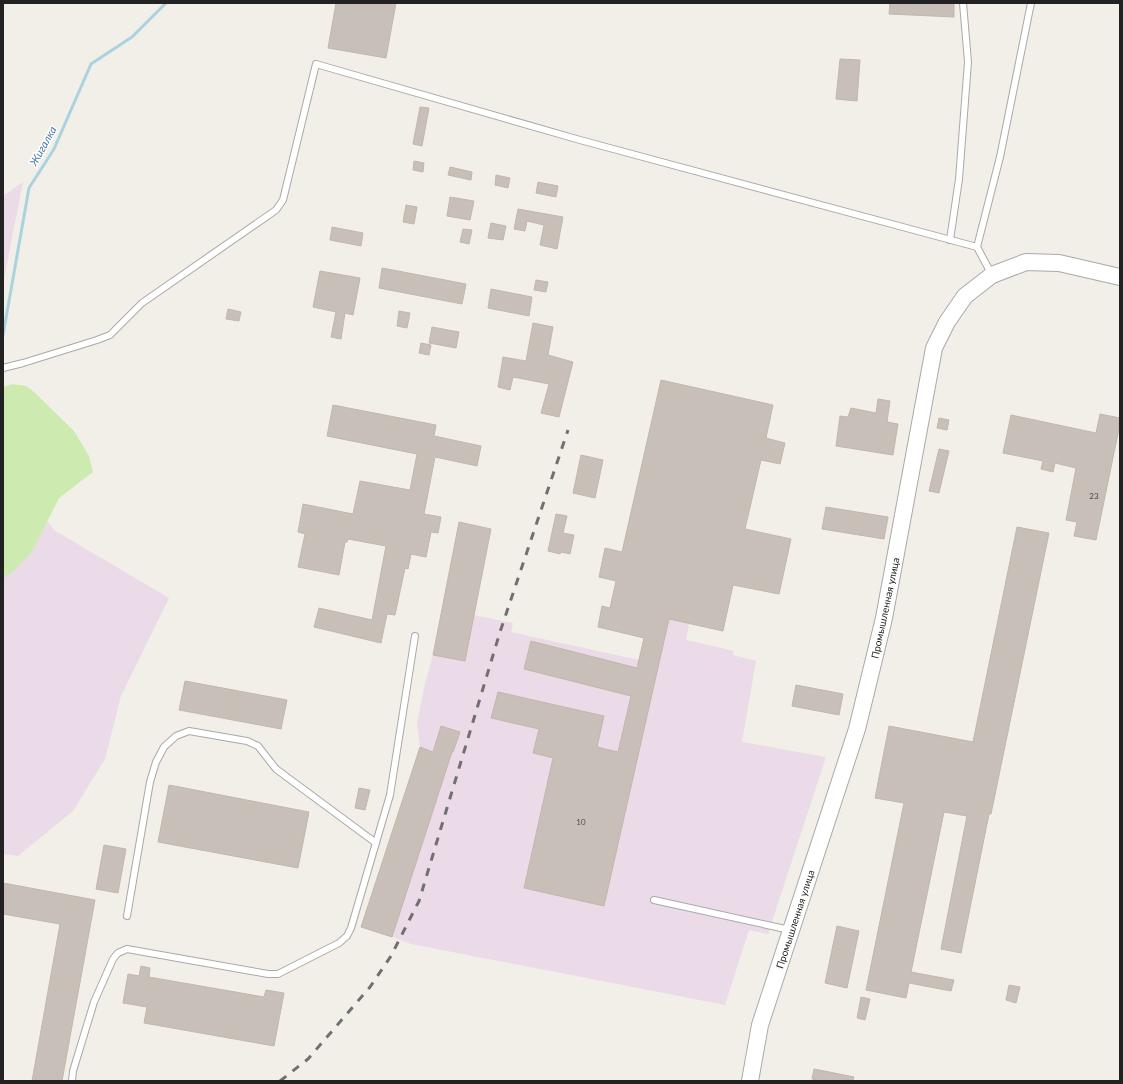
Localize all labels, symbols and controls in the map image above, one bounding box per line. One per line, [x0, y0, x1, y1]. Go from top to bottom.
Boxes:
water label: Жигалка [26, 124, 59, 169]
house number: 23 [1089, 491, 1099, 501]
street label: Промышленная улица [868, 556, 902, 660]
house number: 10 [576, 817, 586, 827]
street label: Промышленная улица [773, 868, 817, 970]

